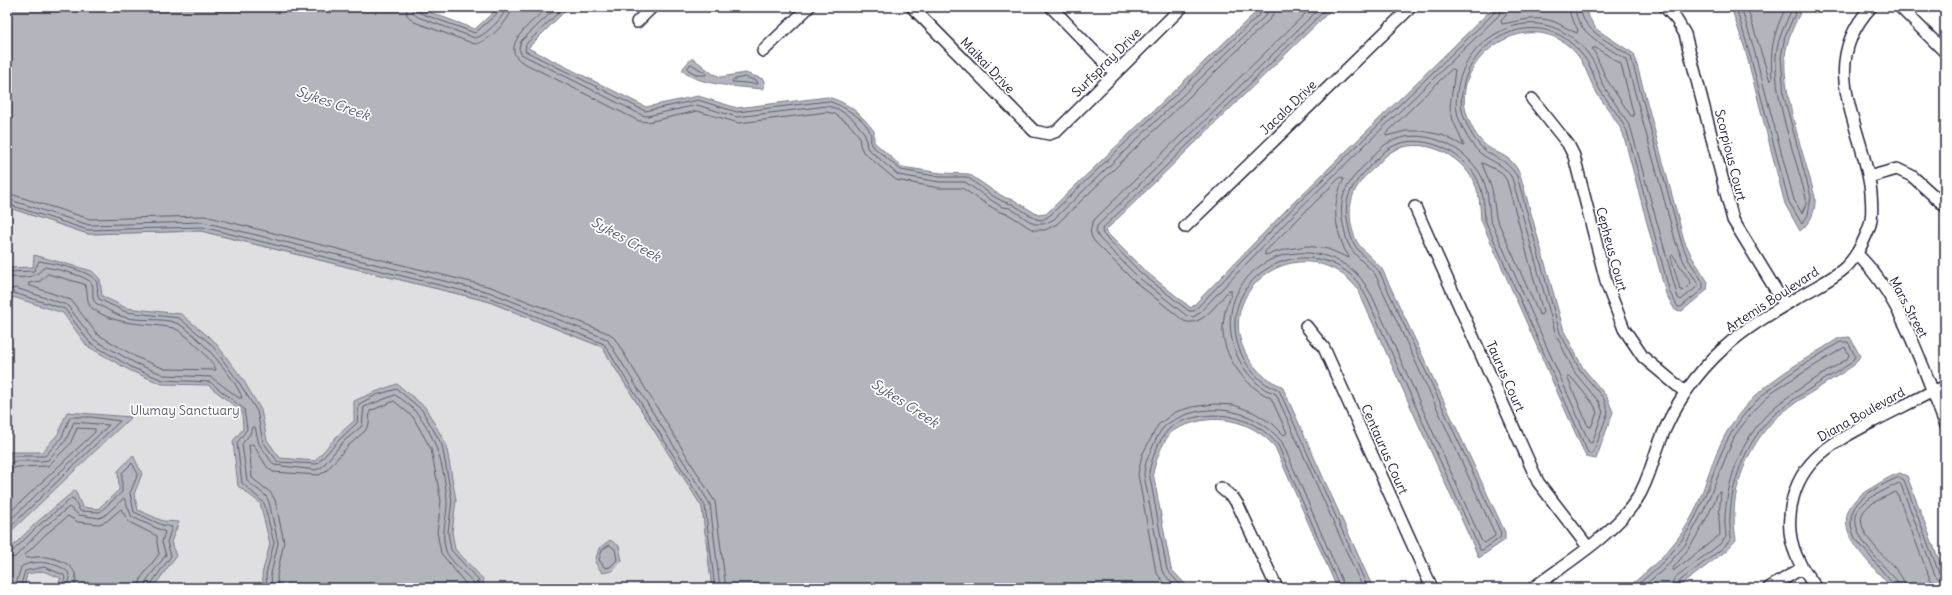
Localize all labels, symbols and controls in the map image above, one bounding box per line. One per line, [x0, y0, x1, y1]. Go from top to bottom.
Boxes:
street label: Surfspray Drive [1068, 24, 1145, 101]
street label: Maikai Drive [957, 34, 1019, 97]
street label: Jacala Drive [1257, 76, 1320, 138]
water label: Sykes Creek [294, 82, 373, 124]
street label: Scorpious Court [1711, 108, 1750, 203]
street label: Cepheus Court [1592, 205, 1631, 294]
water label: Sykes Creek [588, 213, 665, 266]
street label: Artemis Boulevard [1722, 263, 1822, 336]
street label: Mars Street [1885, 274, 1932, 341]
street label: Taurus Court [1482, 338, 1529, 415]
water label: Sykes Creek [868, 375, 943, 432]
street label: Diana Boulevard [1815, 383, 1908, 445]
street label: Centaurus Court [1357, 401, 1412, 497]
park label: Ulumay Sanctuary [130, 402, 240, 419]

